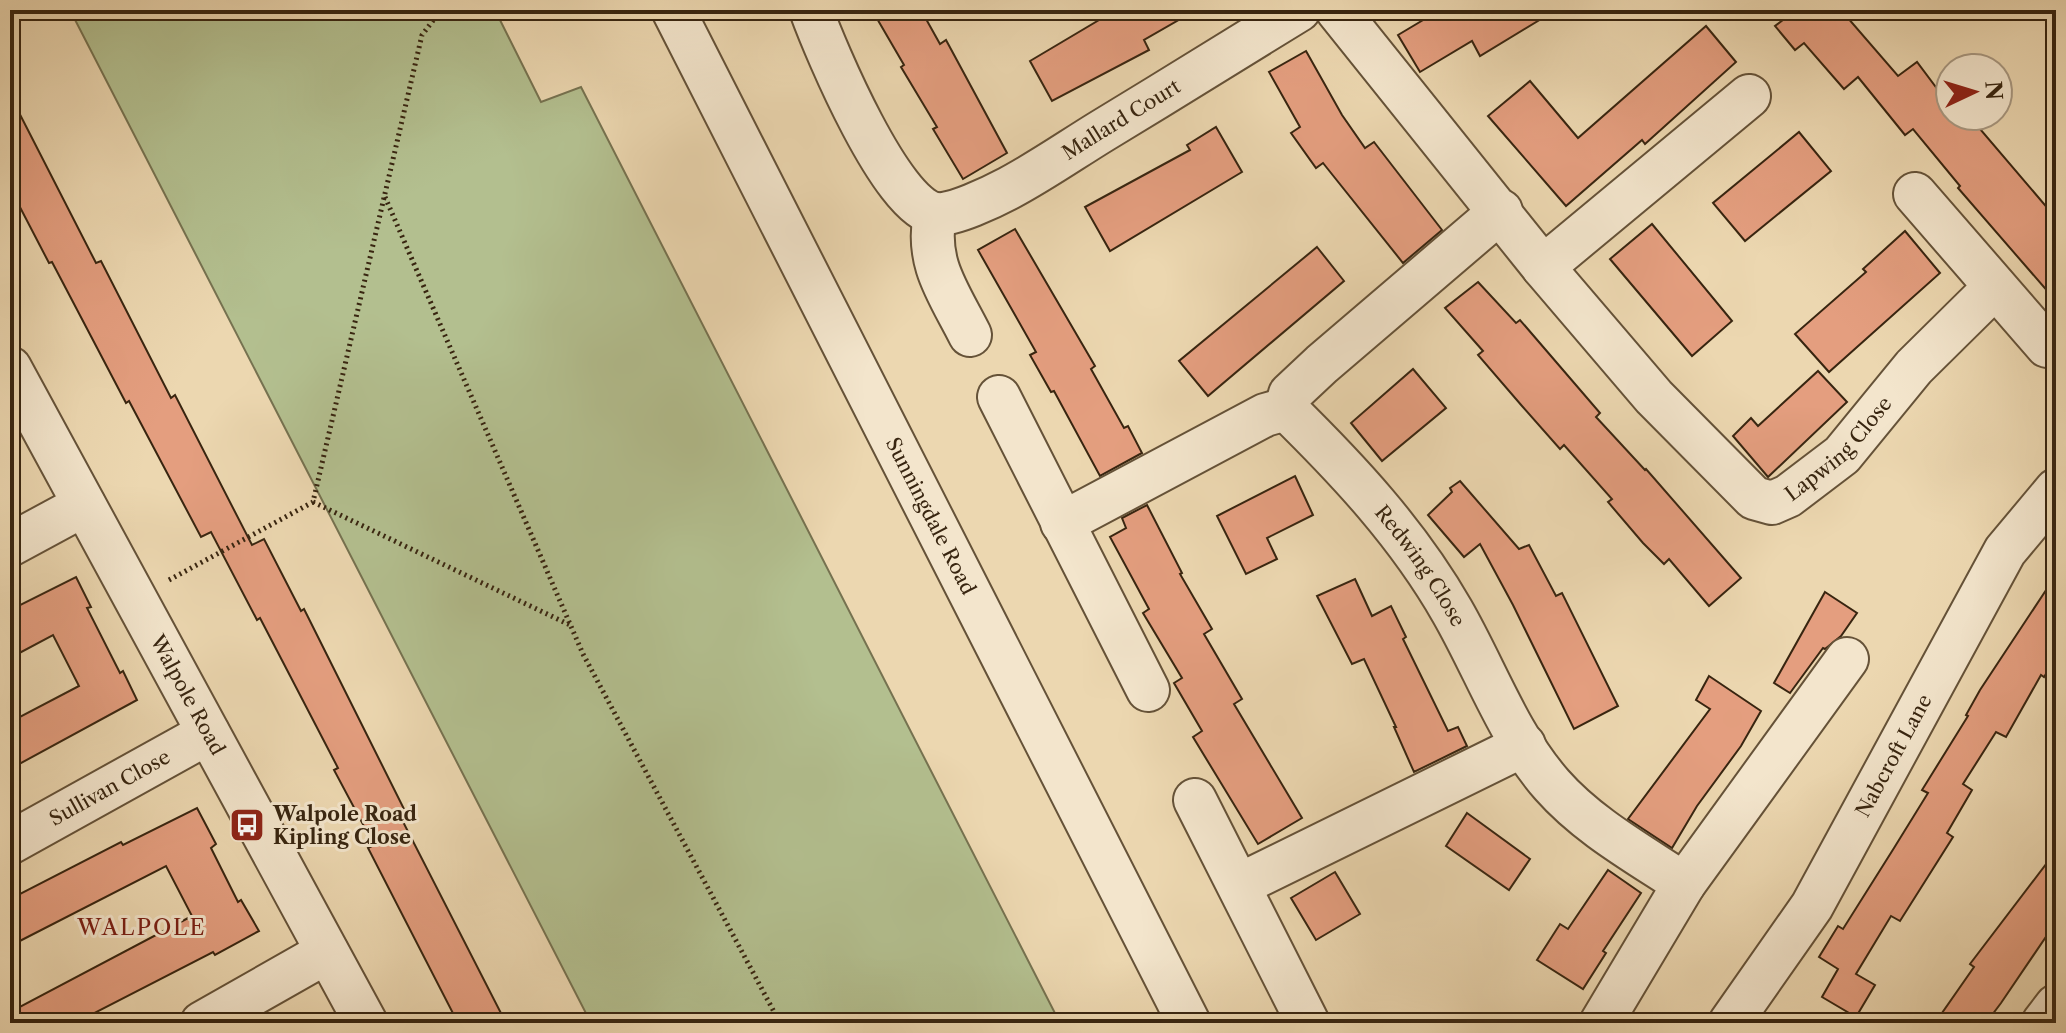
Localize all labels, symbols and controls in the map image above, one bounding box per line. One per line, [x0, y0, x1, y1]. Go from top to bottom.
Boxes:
north arrow [1934, 52, 2014, 132]
street label: Mallard Court [1058, 74, 1185, 165]
text: N [1979, 80, 2008, 101]
street label: Lapwing Close [1780, 392, 1897, 506]
street label: Sunningdale Road [881, 434, 981, 599]
street label: Redwing Close [1370, 500, 1470, 631]
street label: Walpole Road [145, 630, 230, 759]
street label: Nabcroft Lane [1851, 690, 1937, 821]
street label: Sullivan Close [45, 745, 174, 831]
place label: Walpole Road Kipling Close [272, 802, 417, 849]
bus stop icon: Walpole Road Kipling Close [228, 806, 266, 844]
district label: WALPOLE [76, 914, 207, 941]

